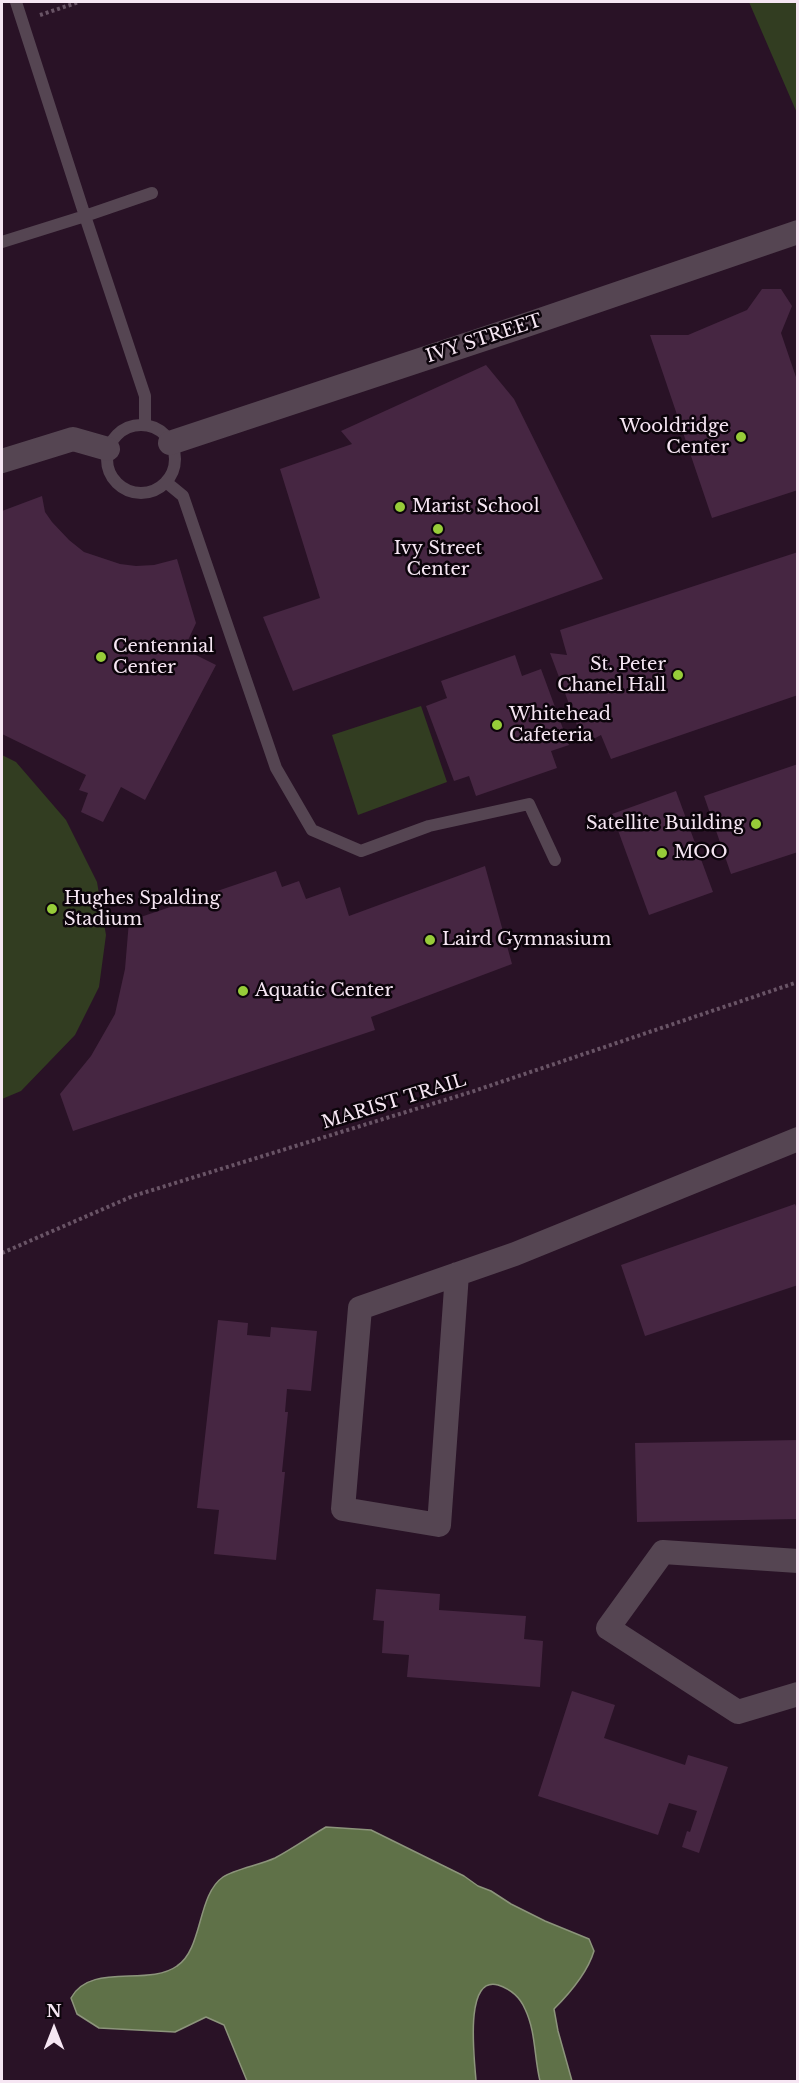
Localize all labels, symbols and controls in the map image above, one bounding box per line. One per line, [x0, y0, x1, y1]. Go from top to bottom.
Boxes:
street label: IVY STREET [423, 310, 545, 368]
place label: Wooldridge Center [620, 416, 729, 458]
marker: Wooldridge Center [734, 430, 748, 444]
place label: Marist School [412, 496, 539, 518]
marker: Marist School [393, 500, 407, 514]
marker: Ivy Street Center [431, 522, 445, 536]
place label: Ivy Street Center [394, 538, 482, 580]
place label: Centennial Center [113, 636, 214, 678]
marker: Centennial Center [94, 650, 108, 664]
place label: St. Peter Chanel Hall [557, 654, 666, 696]
marker: St. Peter Chanel Hall [671, 668, 685, 682]
place label: Whitehead Cafeteria [509, 704, 611, 746]
marker: Whitehead Cafeteria [490, 718, 504, 732]
place label: Satellite Building [586, 813, 744, 835]
marker: Satellite Building [749, 817, 763, 831]
place label: MOO [674, 842, 727, 864]
marker: MOO [655, 846, 669, 860]
place label: Hughes Spalding Stadium [64, 888, 220, 930]
marker: Hughes Spalding Stadium [45, 902, 59, 916]
place label: Laird Gymnasium [442, 929, 611, 951]
marker: Laird Gymnasium [423, 933, 437, 947]
place label: Aquatic Center [255, 980, 393, 1002]
marker: Aquatic Center [236, 984, 250, 998]
street label: MARIST TRAIL [319, 1070, 469, 1134]
north arrow [24, 1999, 84, 2059]
text: N [46, 2001, 62, 2021]

